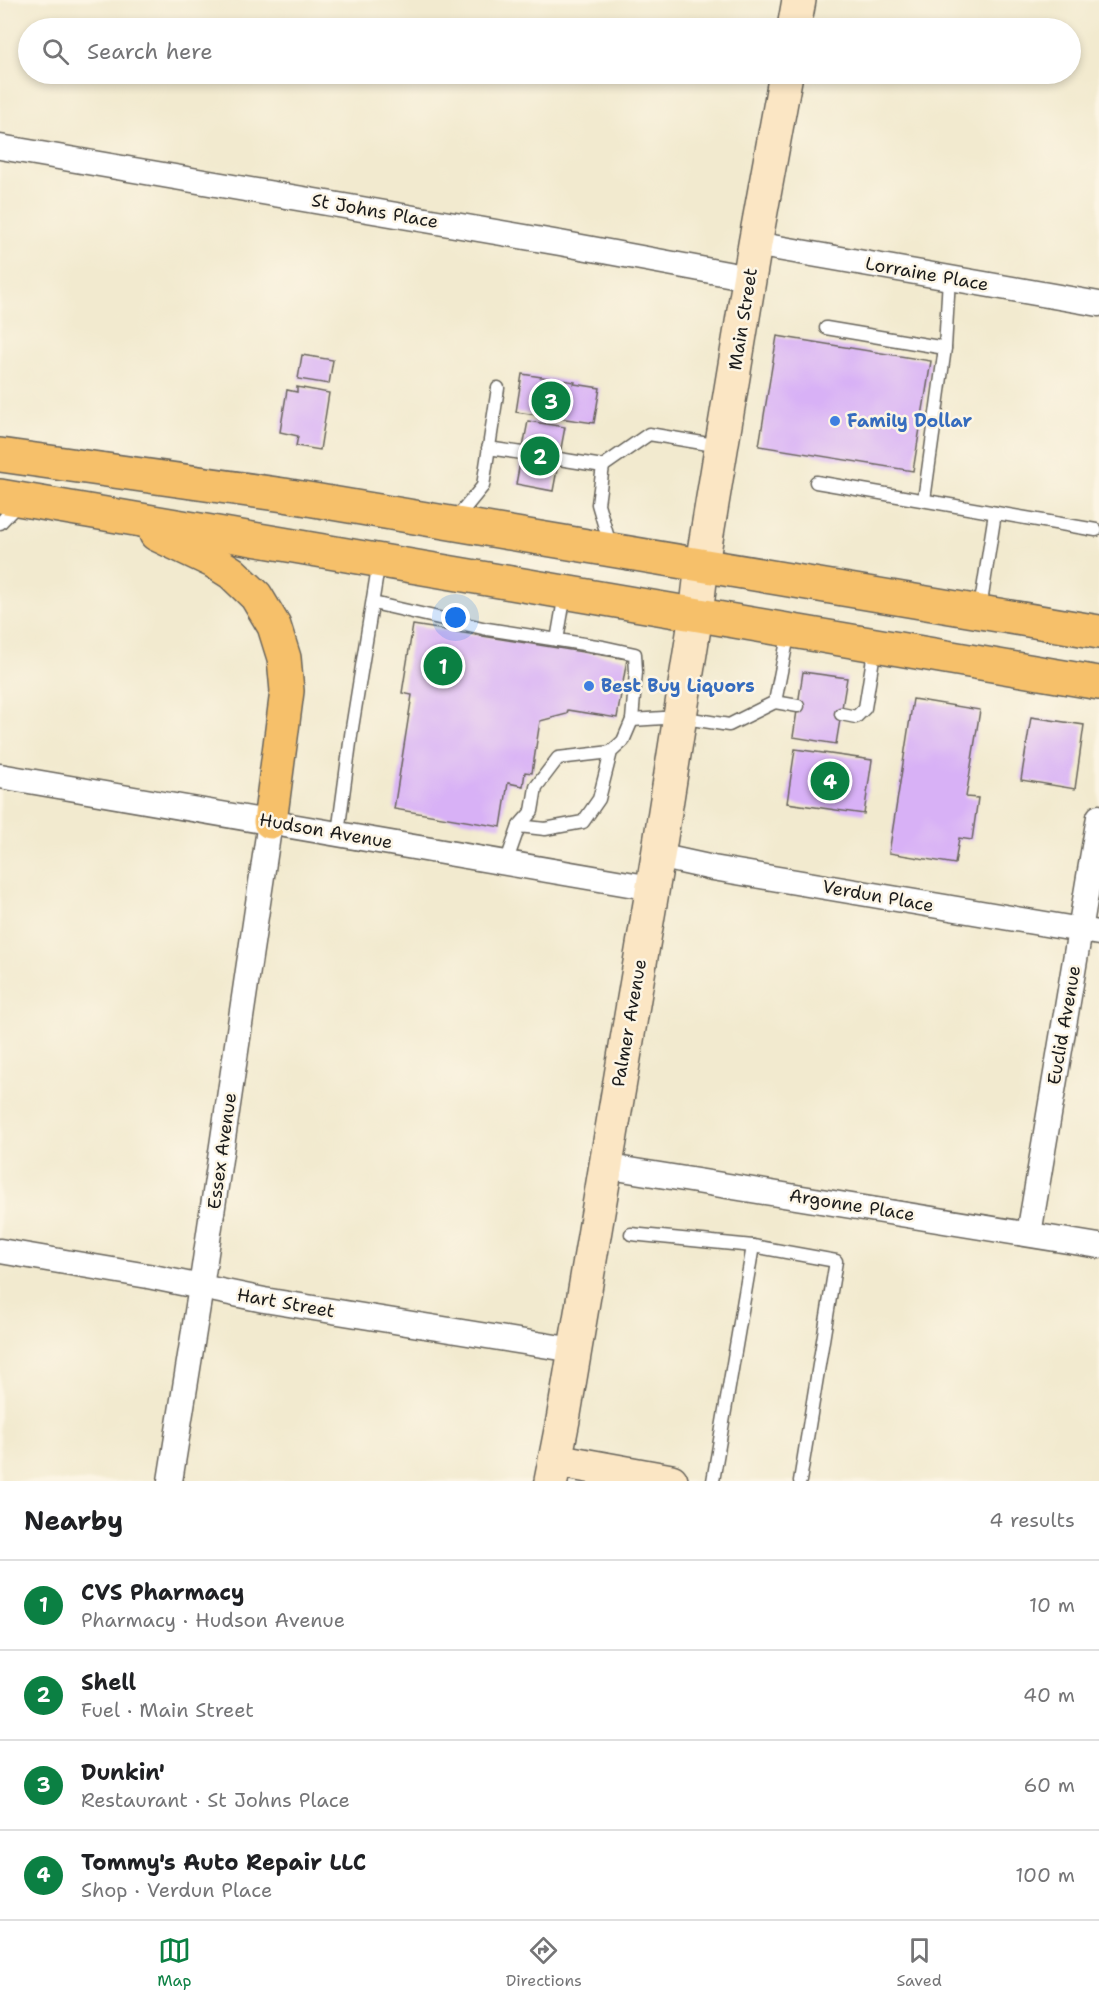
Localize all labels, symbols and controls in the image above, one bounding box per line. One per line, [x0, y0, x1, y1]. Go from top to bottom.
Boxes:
search box [18, 18, 1081, 84]
icon: search [39, 35, 72, 68]
text: Search here [87, 37, 213, 66]
street label: St Johns Place [310, 188, 440, 234]
street label: Lorraine Place [864, 251, 990, 297]
street label: Main Street [723, 266, 763, 372]
pin: 3 [532, 378, 570, 424]
place label: Family Dollar [847, 409, 973, 433]
marker: Family Dollar [828, 414, 842, 428]
pin: 2 [520, 434, 560, 478]
your location [441, 603, 470, 632]
pin: 1 [424, 644, 462, 688]
place label: Best Buy Liquors [601, 674, 755, 698]
marker: Best Buy Liquors [582, 679, 596, 693]
pin: 4 [810, 758, 850, 804]
street label: Hudson Avenue [258, 807, 394, 855]
street label: Verdun Place [820, 874, 936, 918]
street label: Palmer Avenue [606, 957, 652, 1089]
street label: Euclid Avenue [1042, 963, 1086, 1087]
street label: Essex Avenue [202, 1091, 242, 1211]
street label: Argonne Place [788, 1183, 916, 1227]
street label: Hart Street [235, 1283, 337, 1323]
text: Nearby [24, 1503, 123, 1538]
text: 4 results [989, 1507, 1075, 1533]
text: CVS Pharmacy [81, 1578, 244, 1607]
text: 1 [39, 1592, 48, 1618]
text: 10 m [1029, 1592, 1075, 1618]
text: Pharmacy · Hudson Avenue [81, 1607, 345, 1633]
text: Shell [81, 1668, 136, 1697]
text: 2 [37, 1682, 51, 1708]
text: 40 m [1023, 1682, 1075, 1708]
text: Fuel · Main Street [81, 1697, 254, 1723]
text: Dunkin' [81, 1758, 165, 1787]
text: 3 [37, 1772, 51, 1798]
text: 60 m [1023, 1772, 1075, 1798]
text: Restaurant · St Johns Place [81, 1787, 350, 1813]
text: Tommy's Auto Repair LLC [81, 1848, 366, 1877]
text: 4 [37, 1862, 51, 1888]
text: 100 m [1015, 1862, 1075, 1888]
text: Shop · Verdun Place [81, 1877, 272, 1903]
tab: Map [157, 1934, 191, 1991]
tab: Directions [506, 1934, 582, 1991]
tab: Saved [896, 1934, 942, 1991]

